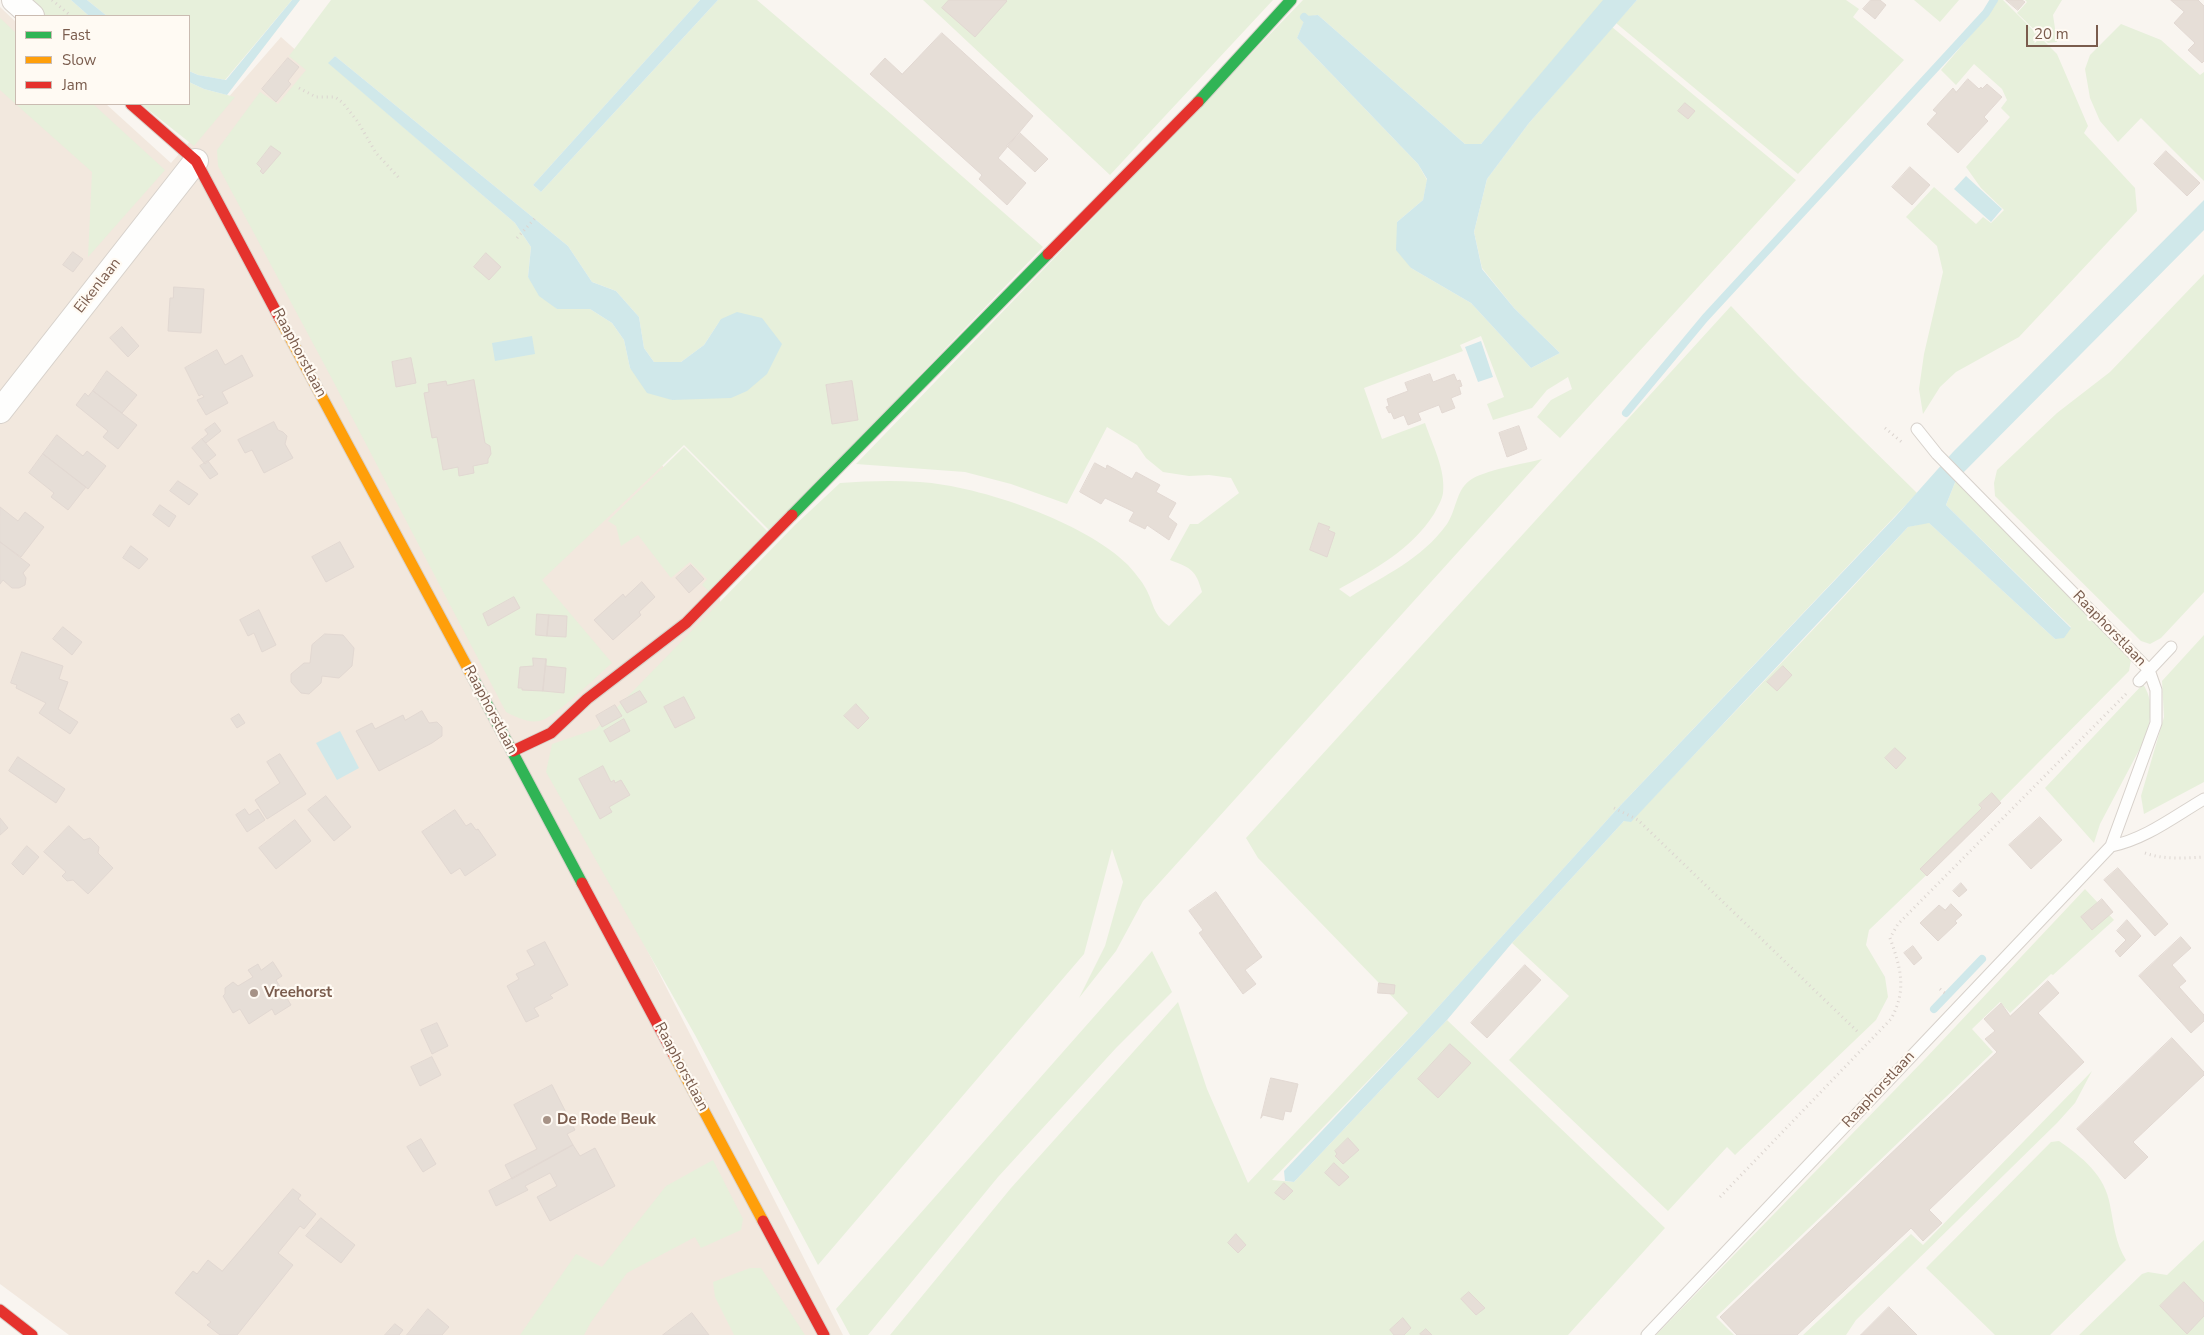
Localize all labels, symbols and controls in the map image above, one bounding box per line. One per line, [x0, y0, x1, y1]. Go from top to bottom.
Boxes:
legend [15, 15, 190, 105]
scale bar [2029, 15, 2102, 47]
text: 20 m [2034, 24, 2069, 44]
text: Fast [62, 25, 90, 45]
text: Slow [62, 50, 96, 70]
text: Jam [62, 75, 88, 95]
street label: Eikenlaan [71, 255, 125, 317]
street label: Raaphorstlaan [268, 305, 330, 401]
street label: Raaphorstlaan [2068, 587, 2150, 671]
street label: Raaphorstlaan [459, 662, 521, 758]
place label: Vreehorst [264, 984, 332, 1002]
marker: Vreehorst [248, 987, 260, 999]
street label: Raaphorstlaan [650, 1019, 712, 1115]
street label: Raaphorstlaan [1839, 1048, 1919, 1132]
place label: De Rode Beuk [557, 1111, 656, 1129]
marker: De Rode Beuk [541, 1114, 553, 1126]

